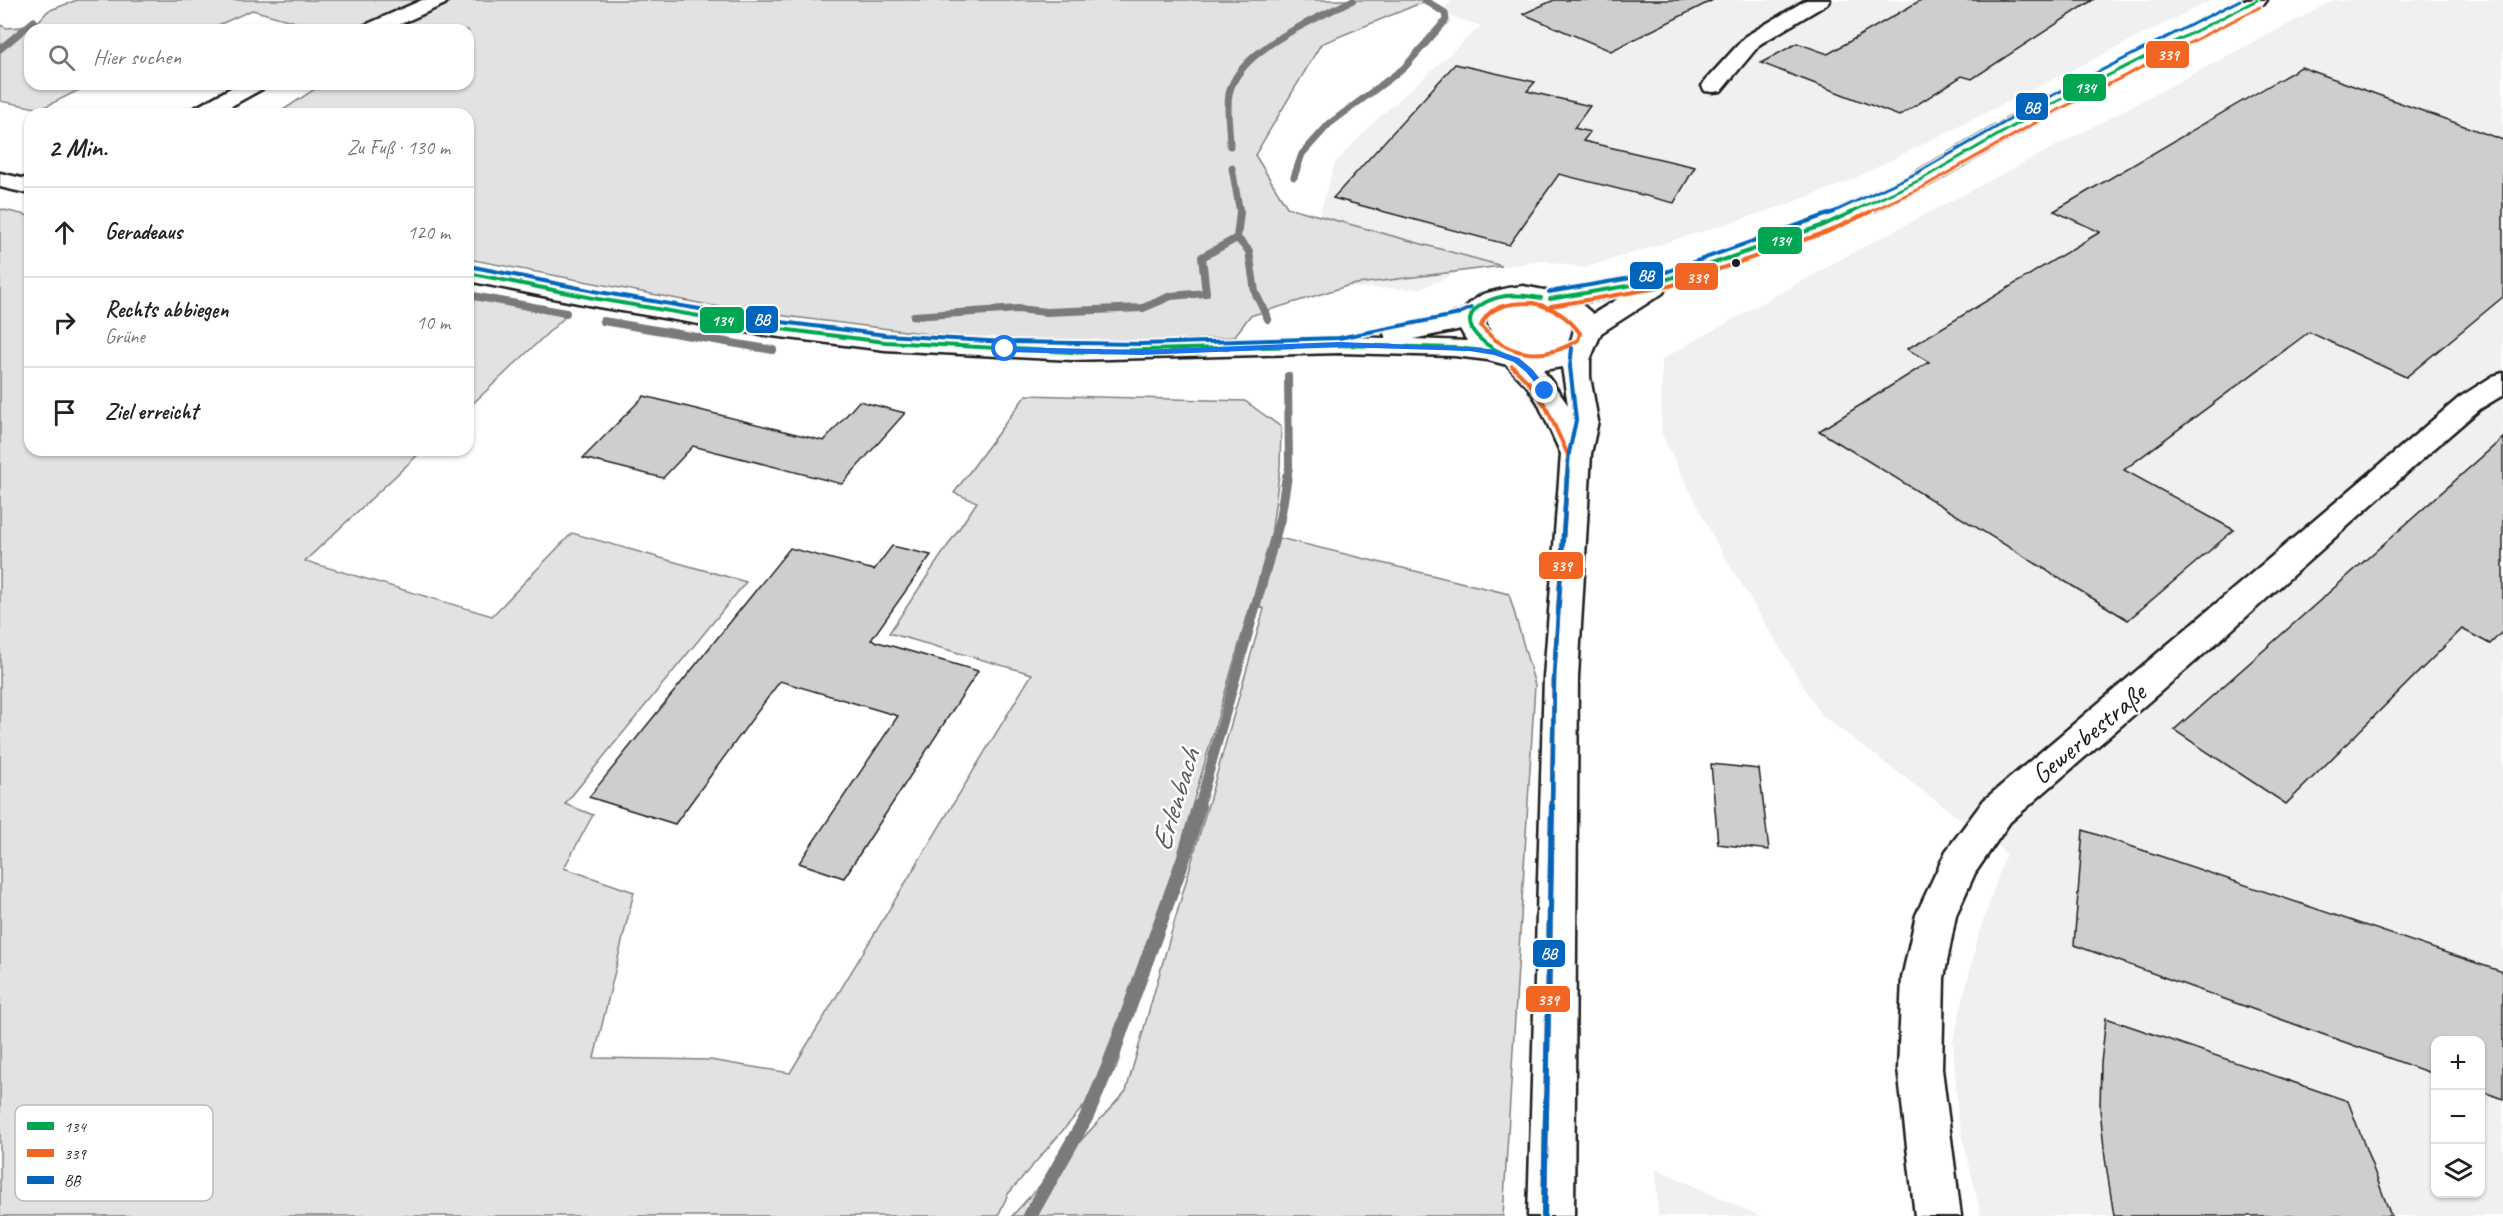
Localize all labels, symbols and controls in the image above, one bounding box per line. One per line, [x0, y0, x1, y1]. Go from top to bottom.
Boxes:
search box [24, 24, 474, 90]
line badge: 339 [2145, 40, 2190, 69]
icon: search [45, 41, 78, 74]
text: Hier suchen [93, 43, 181, 71]
text: 339 [2157, 45, 2181, 65]
line badge: 134 [2062, 73, 2107, 102]
text: 134 [2074, 78, 2098, 98]
line badge: BB [2015, 92, 2049, 121]
text: BB [2024, 98, 2042, 118]
text: 2 Min. [48, 131, 107, 164]
text: Zu Fuß · 130 m [347, 135, 450, 160]
icon: ahead [48, 216, 81, 249]
text: Geradeaus [105, 218, 182, 246]
text: 120 m [407, 220, 450, 245]
line badge: 134 [1757, 226, 1803, 255]
text: 134 [1769, 231, 1793, 251]
unlabelled marker [1730, 257, 1742, 269]
line badge: BB [1629, 261, 1664, 290]
line badge: 339 [1674, 262, 1719, 291]
text: BB [1638, 266, 1656, 286]
text: 339 [1686, 268, 1710, 288]
text: Rechts abbiegen [105, 296, 228, 324]
line badge: BB [745, 305, 779, 334]
icon: right [48, 306, 81, 339]
line badge: 134 [699, 306, 745, 334]
text: 10 m [416, 310, 450, 335]
text: BB [754, 310, 772, 330]
text: 134 [711, 311, 735, 331]
text: Grüne [105, 324, 145, 349]
route start [991, 335, 1017, 361]
route end [1531, 377, 1557, 403]
icon: arrive [48, 396, 81, 429]
text: Ziel erreicht [105, 398, 198, 426]
line badge: 339 [1538, 551, 1584, 580]
text: 339 [1550, 556, 1574, 576]
street label: Gewerbestraße [2024, 674, 2154, 791]
water label: Erlenbach [1142, 742, 1209, 855]
line badge: BB [1532, 939, 1566, 968]
text: BB [1541, 944, 1559, 964]
line badge: 339 [1525, 985, 1571, 1013]
text: 339 [1537, 990, 1561, 1010]
map controls [2431, 1036, 2485, 1198]
button: + [2431, 1036, 2485, 1090]
button: − [2431, 1090, 2485, 1144]
legend [15, 1105, 213, 1201]
text: 134 [64, 1117, 87, 1137]
text: 339 [64, 1144, 87, 1164]
button: layers [2431, 1144, 2485, 1198]
text: BB [64, 1171, 82, 1191]

